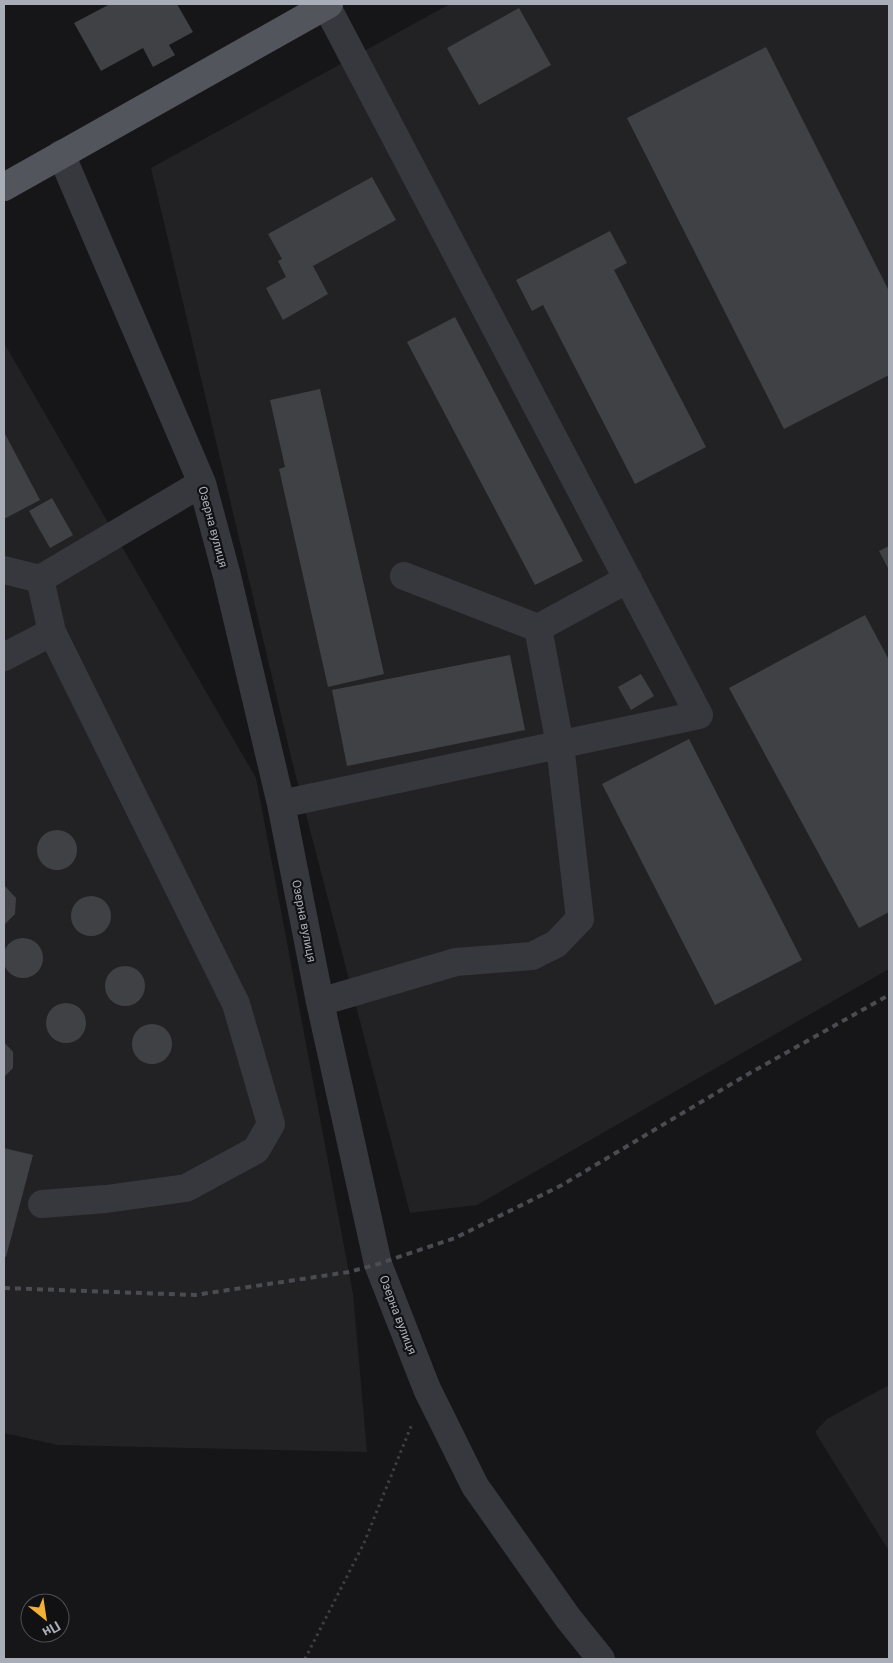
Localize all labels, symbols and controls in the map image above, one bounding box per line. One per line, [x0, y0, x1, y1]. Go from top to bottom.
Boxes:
street label: Озерна вулиця [195, 485, 231, 569]
street label: Озерна вулиця [289, 879, 319, 963]
street label: Озерна вулиця [376, 1273, 420, 1357]
north arrow [20, 1593, 70, 1643]
text: Пн [40, 1618, 63, 1641]

